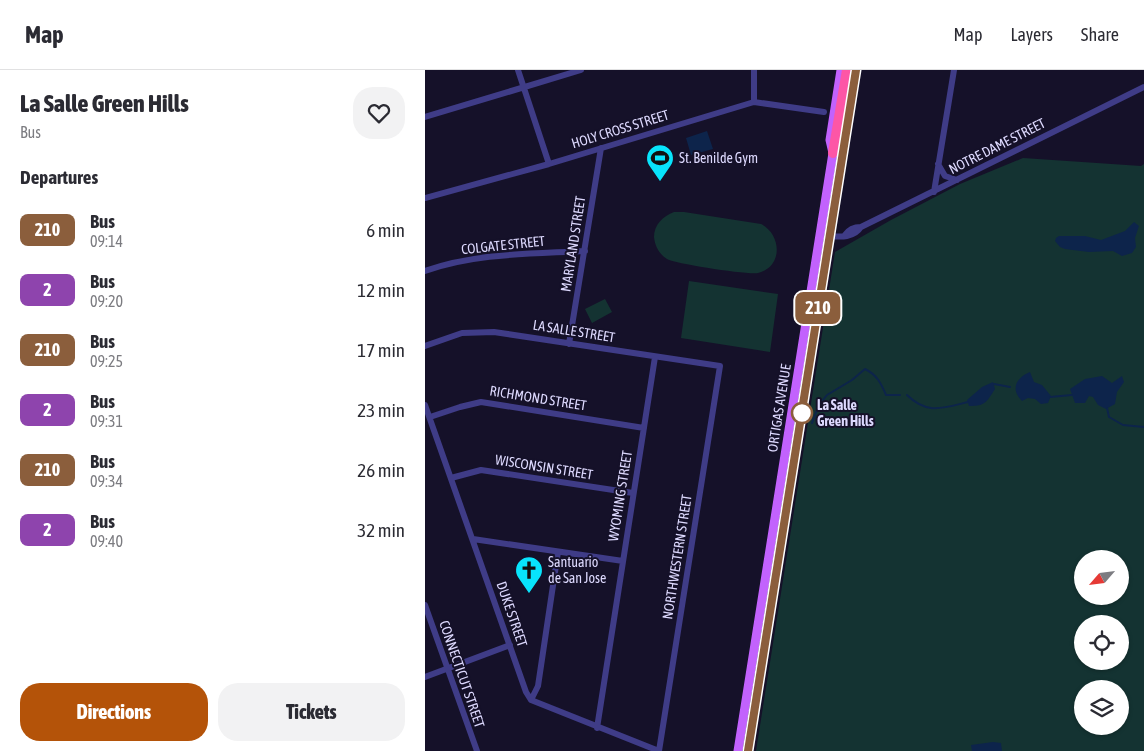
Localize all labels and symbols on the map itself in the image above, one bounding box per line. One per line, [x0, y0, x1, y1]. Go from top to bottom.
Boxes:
street label: HOLY CROSS STREET [569, 107, 671, 151]
street label: NOTRE DAME STREET [946, 115, 1048, 177]
sports icon: St. Benilde Gym [645, 143, 675, 182]
place label: St. Benilde Gym [679, 150, 758, 166]
street label: MARYLAND STREET [558, 195, 588, 293]
street label: COLGATE STREET [460, 233, 546, 257]
line badge: 210 [789, 292, 847, 324]
street label: LA SALLE STREET [532, 317, 616, 345]
street label: ORTIGAS AVENUE [764, 363, 794, 453]
street label: RICHMOND STREET [489, 382, 587, 414]
place label: La Salle Green Hills [817, 397, 874, 429]
marker: La Salle Green Hills [791, 402, 813, 424]
street label: WYOMING STREET [605, 449, 635, 543]
street label: WISCONSIN STREET [494, 451, 594, 483]
street label: NORTHWESTERN STREET [659, 493, 695, 621]
north arrow [1074, 550, 1129, 605]
place label: Santuario de San Jose [548, 554, 606, 586]
church icon: Santuario de San Jose [514, 555, 544, 594]
street label: DUKE STREET [493, 579, 531, 649]
street label: CONNECTICUT STREET [436, 618, 488, 730]

